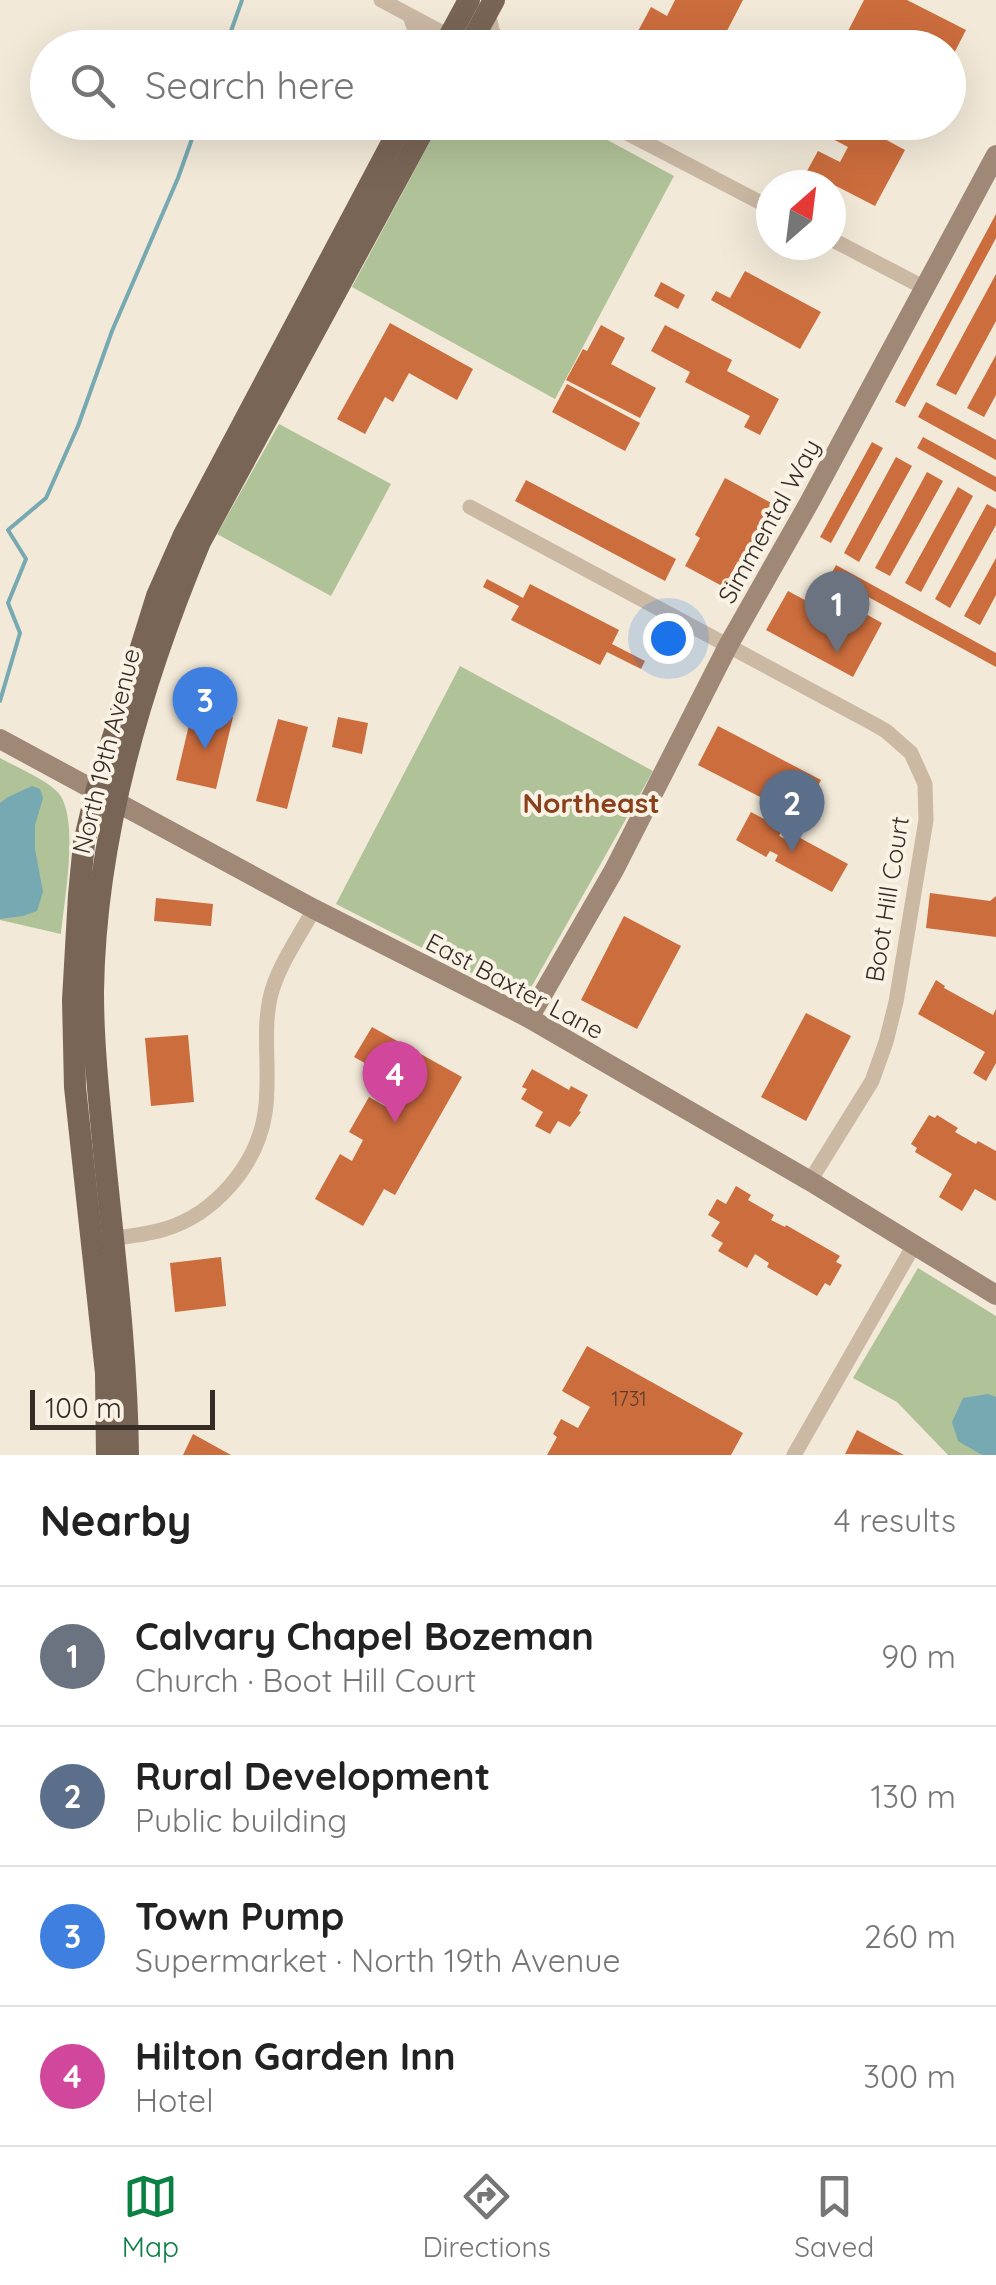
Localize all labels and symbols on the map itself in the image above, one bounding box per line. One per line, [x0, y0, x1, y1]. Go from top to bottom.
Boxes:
north arrow [756, 170, 846, 260]
street label: Simmental Way [711, 433, 826, 608]
pin: 1 [804, 570, 870, 653]
your location [643, 613, 694, 664]
street label: North 19th Avenue [65, 645, 146, 857]
pin: 3 [172, 666, 238, 749]
pin: 2 [760, 770, 824, 852]
district label: Northeast [522, 785, 660, 820]
street label: Boot Hill Court [858, 814, 915, 984]
street label: East Baxter Lane [421, 926, 610, 1046]
pin: 4 [362, 1040, 428, 1123]
scale bar [30, 1385, 215, 1430]
house number: 1731 [611, 1386, 647, 1411]

